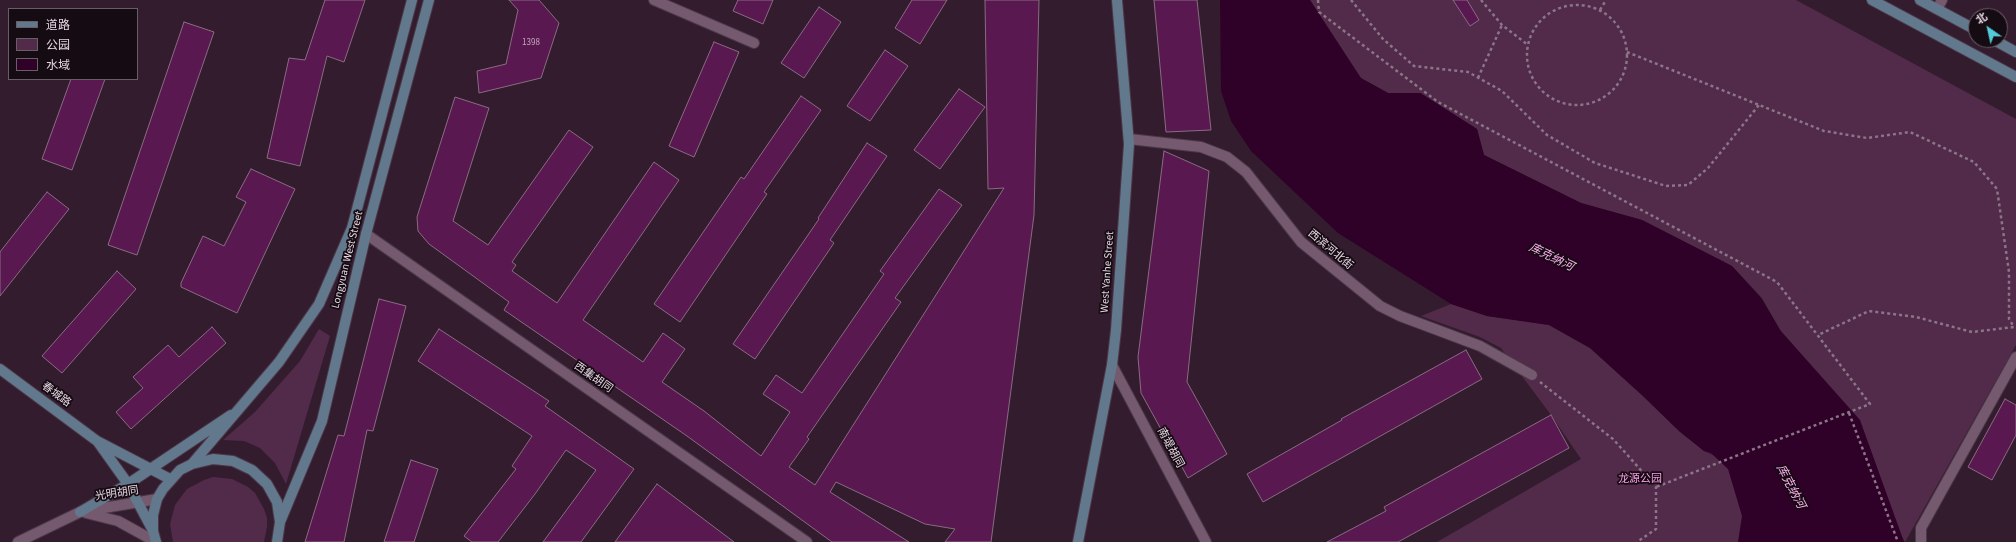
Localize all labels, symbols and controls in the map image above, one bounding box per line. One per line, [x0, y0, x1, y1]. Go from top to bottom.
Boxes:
legend [8, 8, 138, 80]
north arrow [1968, 8, 2008, 48]
text: 北 [1973, 9, 1990, 28]
text: 道路 [46, 17, 70, 34]
text: 公园 [46, 37, 70, 54]
house number: 1398 [522, 38, 540, 48]
text: 水域 [46, 57, 70, 74]
street label: Longyuan West Street [330, 210, 366, 310]
street label: 西滨河北街 [1305, 227, 1355, 273]
street label: West Yanhe Street [1099, 231, 1117, 313]
water label: 库克纳河 [1526, 241, 1576, 275]
street label: 西集胡同 [571, 360, 615, 396]
street label: 春城路 [39, 380, 73, 410]
street label: 南堤胡同 [1154, 425, 1186, 471]
water label: 库克纳河 [1772, 462, 1808, 512]
park label: 龙源公园 [1618, 473, 1662, 487]
street label: 光明胡同 [94, 484, 140, 504]

